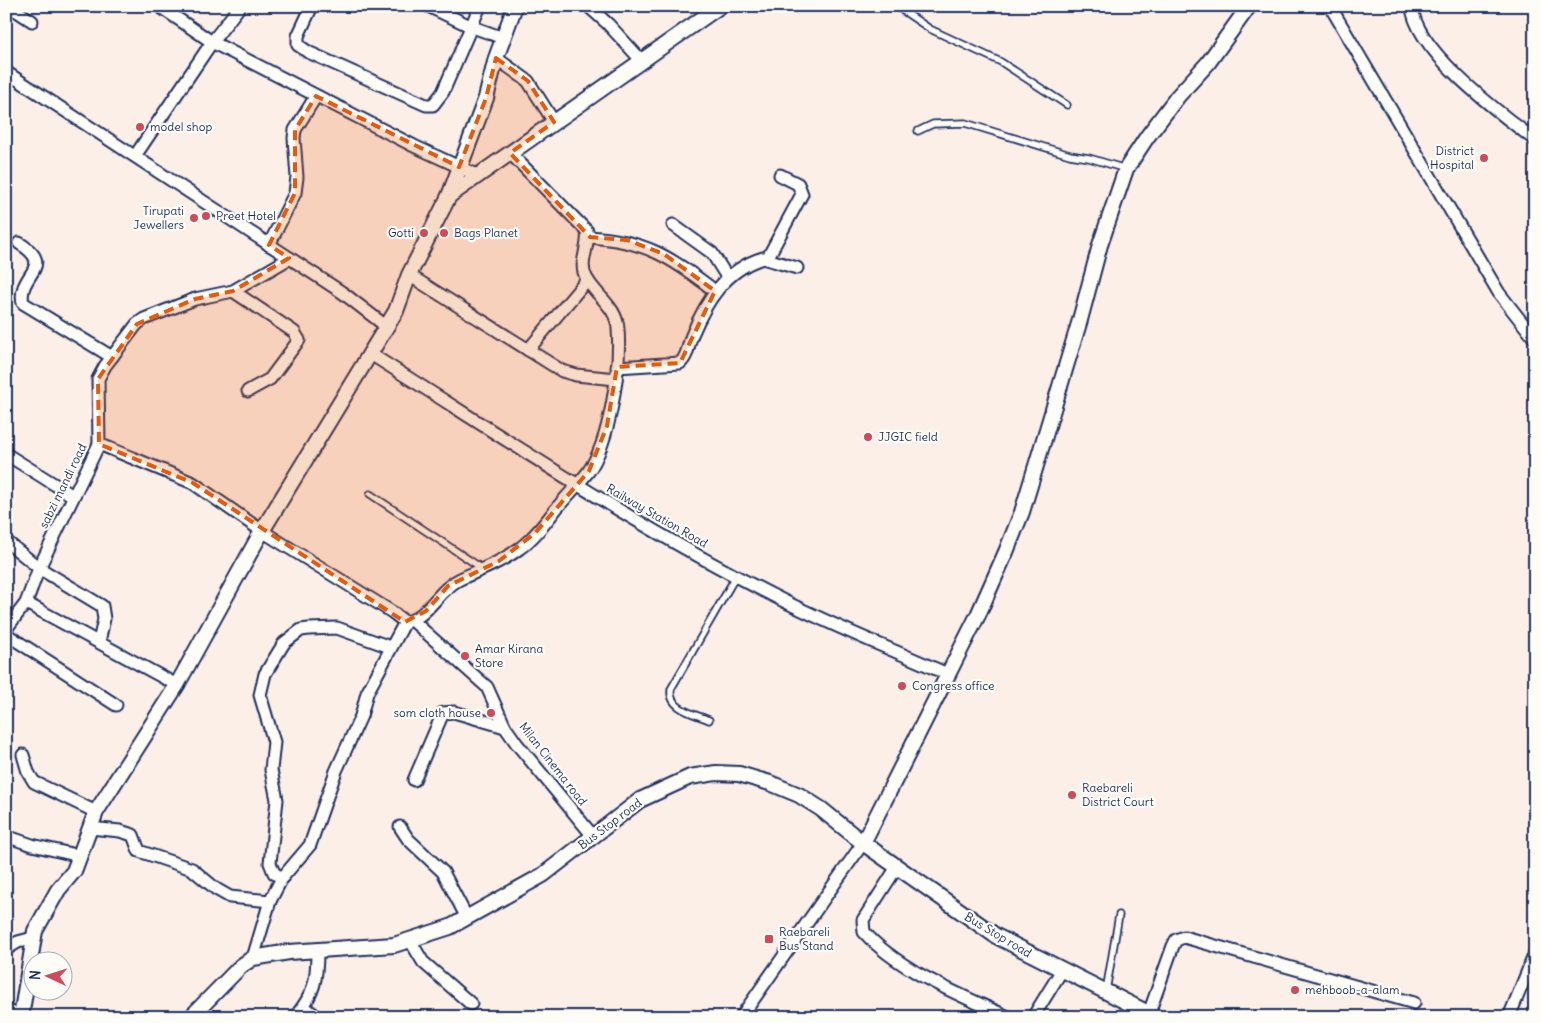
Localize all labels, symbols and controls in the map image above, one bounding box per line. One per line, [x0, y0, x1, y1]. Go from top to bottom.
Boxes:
place label: model shop [150, 119, 212, 134]
marker: model shop [134, 121, 146, 133]
place label: District Hospital [1430, 143, 1474, 172]
marker: District Hospital [1478, 152, 1490, 164]
place label: Tirupati Jewellers [133, 203, 184, 232]
place label: Preet Hotel [216, 208, 276, 223]
marker: Preet Hotel [200, 210, 212, 222]
marker: Tirupati Jewellers [188, 212, 200, 224]
place label: Gotti [388, 225, 414, 240]
place label: Bags Planet [454, 225, 518, 240]
marker: Gotti [418, 227, 430, 239]
marker: Bags Planet [438, 227, 450, 239]
place label: JJGIC field [878, 429, 938, 444]
marker: JJGIC field [862, 431, 874, 443]
street label: sabzi mandi road [36, 441, 90, 531]
street label: Railway Station Road [604, 480, 711, 551]
place label: Amar Kirana Store [475, 641, 544, 670]
marker: Amar Kirana Store [459, 650, 471, 662]
place label: Congress office [912, 678, 995, 693]
marker: Congress office [896, 680, 908, 692]
place label: som cloth house [394, 705, 481, 720]
marker: som cloth house [485, 707, 497, 719]
street label: Milan Cinema road [516, 719, 591, 808]
place label: Raebareli District Court [1082, 780, 1154, 809]
marker: Raebareli District Court [1066, 789, 1078, 801]
street label: Bus Stop road [575, 795, 644, 852]
street label: Bus Stop road [962, 909, 1034, 960]
place label: Raebareli Bus Stand [779, 924, 834, 953]
marker: Raebareli Bus Stand [763, 933, 775, 945]
north arrow [22, 950, 72, 1000]
text: N [26, 970, 44, 981]
place label: mehboob-a-alam [1305, 982, 1400, 997]
marker: mehboob-a-alam [1289, 984, 1301, 996]

